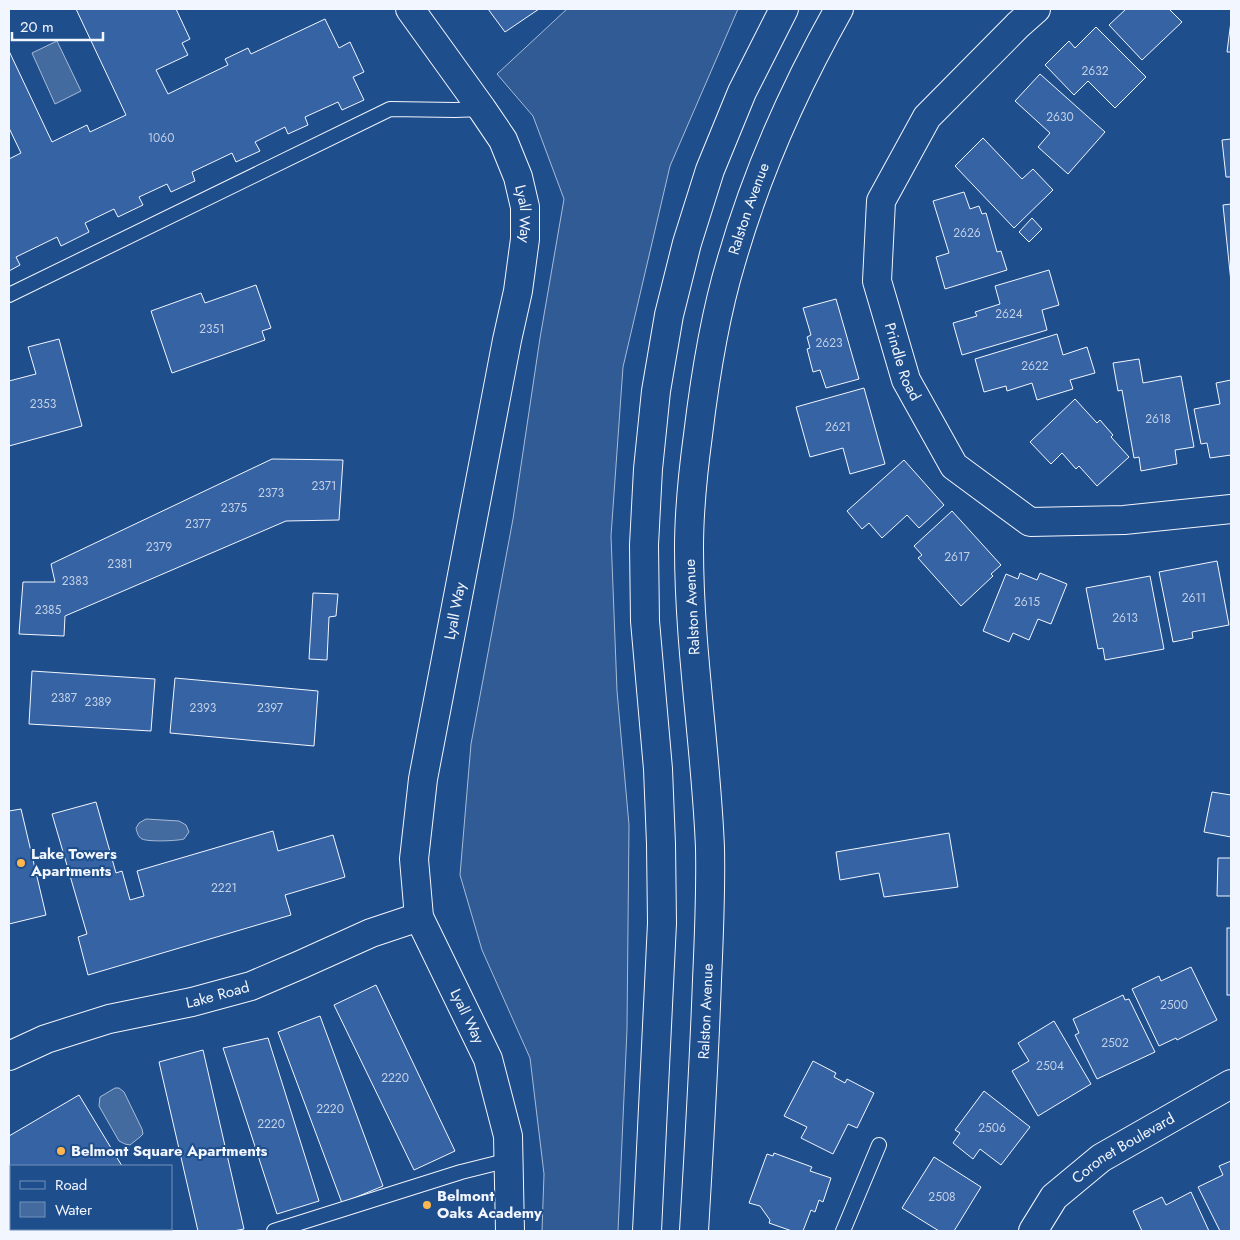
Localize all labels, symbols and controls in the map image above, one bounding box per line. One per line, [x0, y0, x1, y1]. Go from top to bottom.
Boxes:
scale bar [12, 10, 104, 42]
text: 20 m [20, 16, 54, 38]
house number: 2632 [1081, 62, 1109, 80]
house number: 2630 [1046, 108, 1074, 126]
house number: 1060 [148, 129, 174, 147]
street label: Ralston Avenue [723, 159, 775, 258]
street label: Lyall Way [509, 183, 536, 245]
house number: 2626 [953, 224, 981, 242]
house number: 2624 [995, 305, 1023, 323]
house number: 2351 [199, 320, 225, 338]
street label: Prindle Road [879, 320, 926, 405]
house number: 2623 [815, 334, 843, 352]
house number: 2622 [1021, 357, 1049, 375]
house number: 2353 [30, 395, 57, 413]
house number: 2618 [1145, 410, 1171, 428]
house number: 2621 [825, 418, 851, 436]
house number: 2371 [312, 477, 336, 495]
house number: 2373 [258, 484, 284, 502]
house number: 2375 [221, 499, 247, 517]
house number: 2377 [185, 515, 212, 533]
house number: 2379 [146, 538, 172, 556]
house number: 2617 [944, 548, 970, 566]
house number: 2381 [107, 555, 133, 573]
street label: Ralston Avenue [678, 558, 705, 656]
house number: 2383 [62, 572, 89, 590]
street label: Lyall Way [439, 580, 471, 642]
house number: 2611 [1182, 589, 1206, 607]
house number: 2615 [1014, 593, 1040, 611]
house number: 2385 [35, 601, 62, 619]
house number: 2613 [1112, 609, 1138, 627]
house number: 2387 [51, 689, 78, 707]
house number: 2389 [85, 693, 112, 711]
house number: 2393 [190, 699, 217, 717]
house number: 2397 [257, 699, 284, 717]
place label: Lake Towers Apartments [30, 843, 117, 882]
marker: Lake Towers Apartments [15, 857, 27, 869]
house number: 2221 [211, 879, 237, 897]
street label: Ralston Avenue [693, 963, 719, 1060]
street label: Lake Road [184, 976, 252, 1014]
street label: Lyall Way [445, 985, 490, 1048]
house number: 2500 [1160, 996, 1188, 1014]
house number: 2502 [1101, 1034, 1129, 1052]
house number: 2504 [1036, 1057, 1064, 1075]
house number: 2220 [381, 1069, 409, 1087]
house number: 2220 [316, 1100, 344, 1118]
street label: Coronet Boulevard [1067, 1107, 1179, 1189]
house number: 2220 [257, 1115, 285, 1133]
house number: 2506 [978, 1119, 1006, 1137]
place label: Belmont Square Apartments [71, 1140, 268, 1162]
marker: Belmont Square Apartments [55, 1145, 67, 1157]
legend [10, 1165, 172, 1230]
text: Road [55, 1174, 87, 1196]
place label: Belmont Oaks Academy [437, 1185, 542, 1224]
house number: 2508 [928, 1188, 956, 1206]
text: Water [55, 1199, 93, 1221]
marker: Belmont Oaks Academy [421, 1199, 433, 1211]

